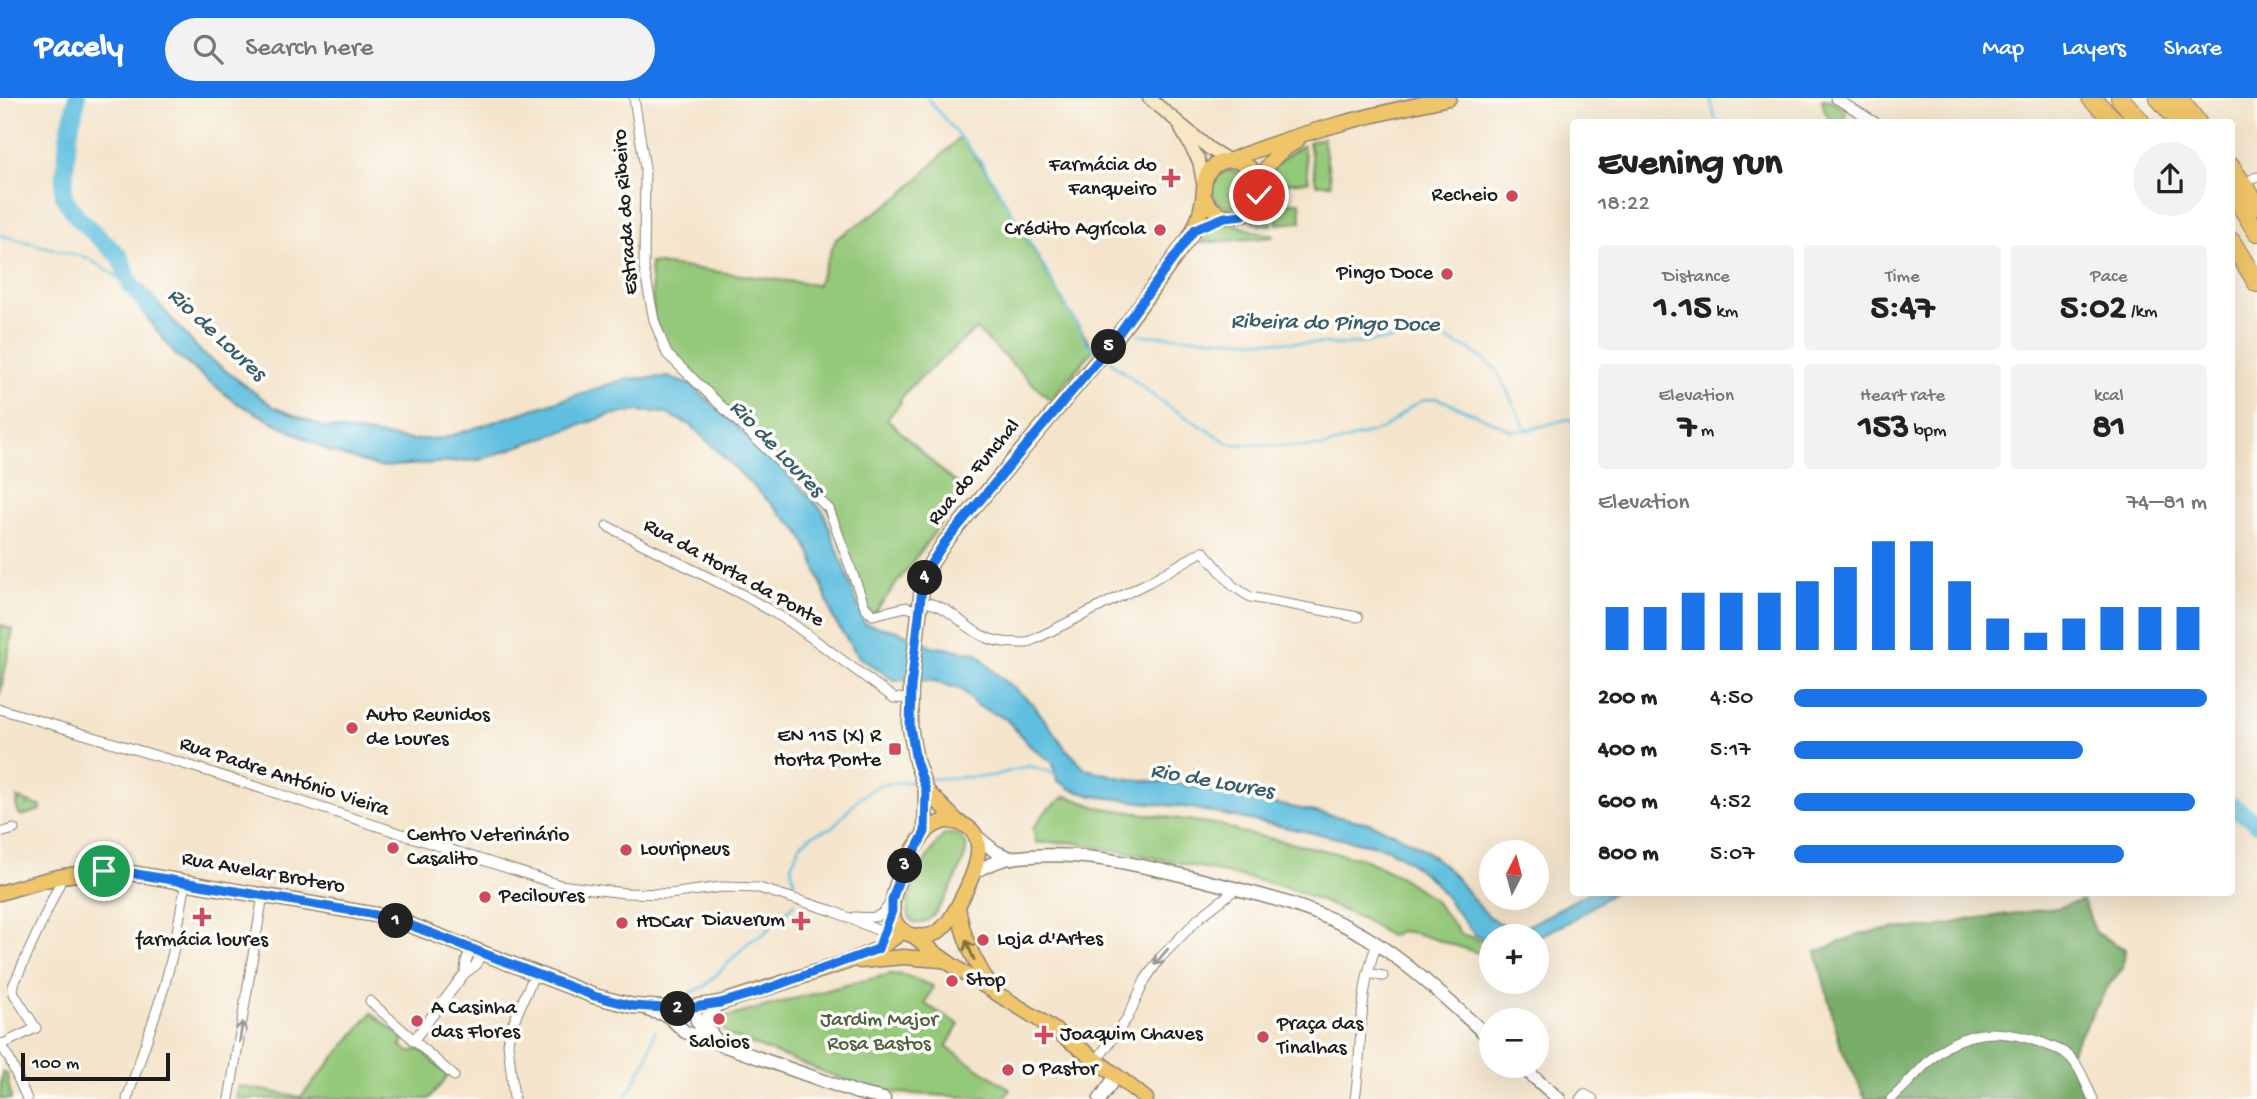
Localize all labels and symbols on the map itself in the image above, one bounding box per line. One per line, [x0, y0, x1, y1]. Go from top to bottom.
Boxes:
street label: Estrada do Ribeiro [609, 128, 645, 296]
place label: Farmácia do Fanqueiro [1048, 154, 1157, 203]
pin [1229, 165, 1289, 225]
marker: Farmácia do Fanqueiro [1163, 170, 1179, 186]
place label: Recheio [1431, 184, 1498, 209]
marker: Recheio [1504, 188, 1520, 204]
place label: Crédito Agrícola [1004, 218, 1147, 243]
marker: Crédito Agrícola [1152, 222, 1168, 238]
place label: Pingo Doce [1336, 262, 1434, 287]
marker: Pingo Doce [1439, 266, 1455, 282]
water label: Rio de Loures [161, 283, 273, 389]
water label: Ribeira do Pingo Doce [1230, 309, 1441, 339]
pin: 5 [1092, 330, 1126, 364]
water label: Rio de Loures [723, 395, 831, 505]
street label: Rua do Funchal [923, 415, 1027, 531]
street label: Rua da Horta da Ponte [638, 514, 829, 635]
pin: 4 [908, 560, 942, 596]
place label: Auto Reunidos de Loures [366, 704, 491, 753]
marker: Auto Reunidos de Loures [344, 720, 360, 736]
place label: EN 115 (X) R Horta Ponte [774, 725, 882, 774]
street label: Rua Padre António Vieira [176, 732, 393, 824]
marker: EN 115 (X) R Horta Ponte [887, 741, 903, 757]
water label: Rio de Loures [1148, 758, 1278, 807]
place label: Centro Veterinário Casalito [407, 824, 570, 873]
place label: Louripneus [640, 838, 730, 863]
marker: Centro Veterinário Casalito [385, 840, 401, 856]
north arrow [1479, 840, 1549, 910]
pin [74, 841, 134, 901]
marker: Louripneus [618, 842, 634, 858]
street label: Rua Avelar Brotero [179, 847, 347, 901]
pin: 3 [888, 848, 922, 884]
place label: Peciloures [498, 885, 586, 910]
marker: Peciloures [477, 889, 493, 905]
pin: 1 [378, 904, 414, 938]
marker: farmácia loures [194, 909, 210, 925]
place label: Diaverum [701, 909, 785, 934]
place label: HDCar [636, 911, 694, 936]
marker: Diaverum [791, 911, 811, 931]
marker: HDCar [614, 915, 630, 931]
place label: Loja d'Artes [997, 928, 1104, 953]
place label: farmácia loures [135, 929, 269, 954]
marker: Loja d'Artes [975, 932, 991, 948]
one-way arrow [963, 940, 976, 961]
one-way arrow [1154, 947, 1169, 965]
place label: Stop [966, 969, 1006, 994]
marker: Stop [944, 973, 960, 989]
pin: 2 [660, 992, 696, 1026]
place label: A Casinha das Flores [431, 997, 521, 1046]
park label: Jardim Major Rosa Bastos [820, 1009, 939, 1058]
marker: Saloios [711, 1011, 727, 1027]
marker: A Casinha das Flores [409, 1013, 425, 1029]
place label: Praça das Tinalhas [1276, 1013, 1364, 1062]
one-way arrow [235, 1021, 248, 1044]
place label: Joaquim Chaves [1060, 1023, 1204, 1048]
marker: Joaquim Chaves [1034, 1025, 1054, 1045]
marker: Praça das Tinalhas [1255, 1029, 1271, 1045]
place label: Saloios [689, 1031, 750, 1056]
scale bar [21, 1050, 170, 1082]
place label: O Pastor [1022, 1058, 1099, 1083]
marker: O Pastor [1000, 1062, 1016, 1078]

